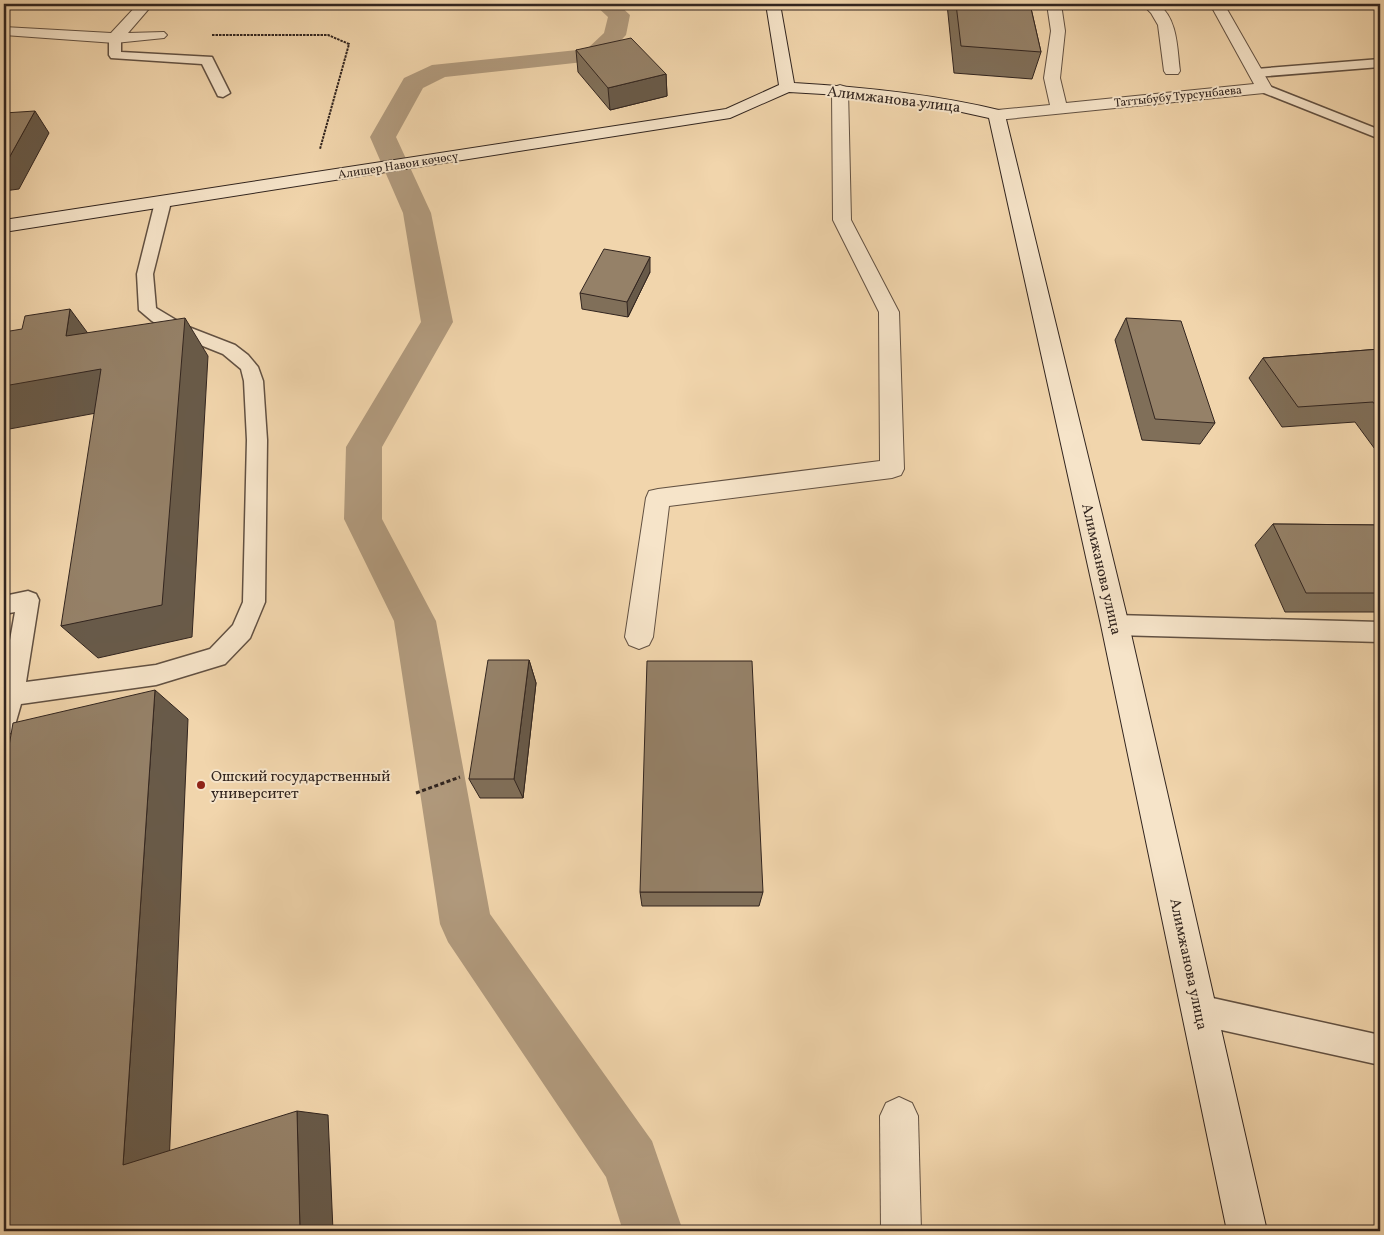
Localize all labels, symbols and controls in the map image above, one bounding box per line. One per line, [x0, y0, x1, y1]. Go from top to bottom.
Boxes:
street label: Алимжанова улица [826, 82, 962, 119]
street label: Таттыбубу Турсунбаева [1113, 82, 1243, 112]
street label: Алишер Навои көчөсү [337, 148, 460, 183]
street label: Алимжанова улица [1075, 502, 1126, 637]
place label: Ошский государственный университет [211, 767, 390, 805]
marker: Ошский государственный университет [195, 779, 207, 791]
street label: Алимжанова улица [1163, 897, 1212, 1032]

